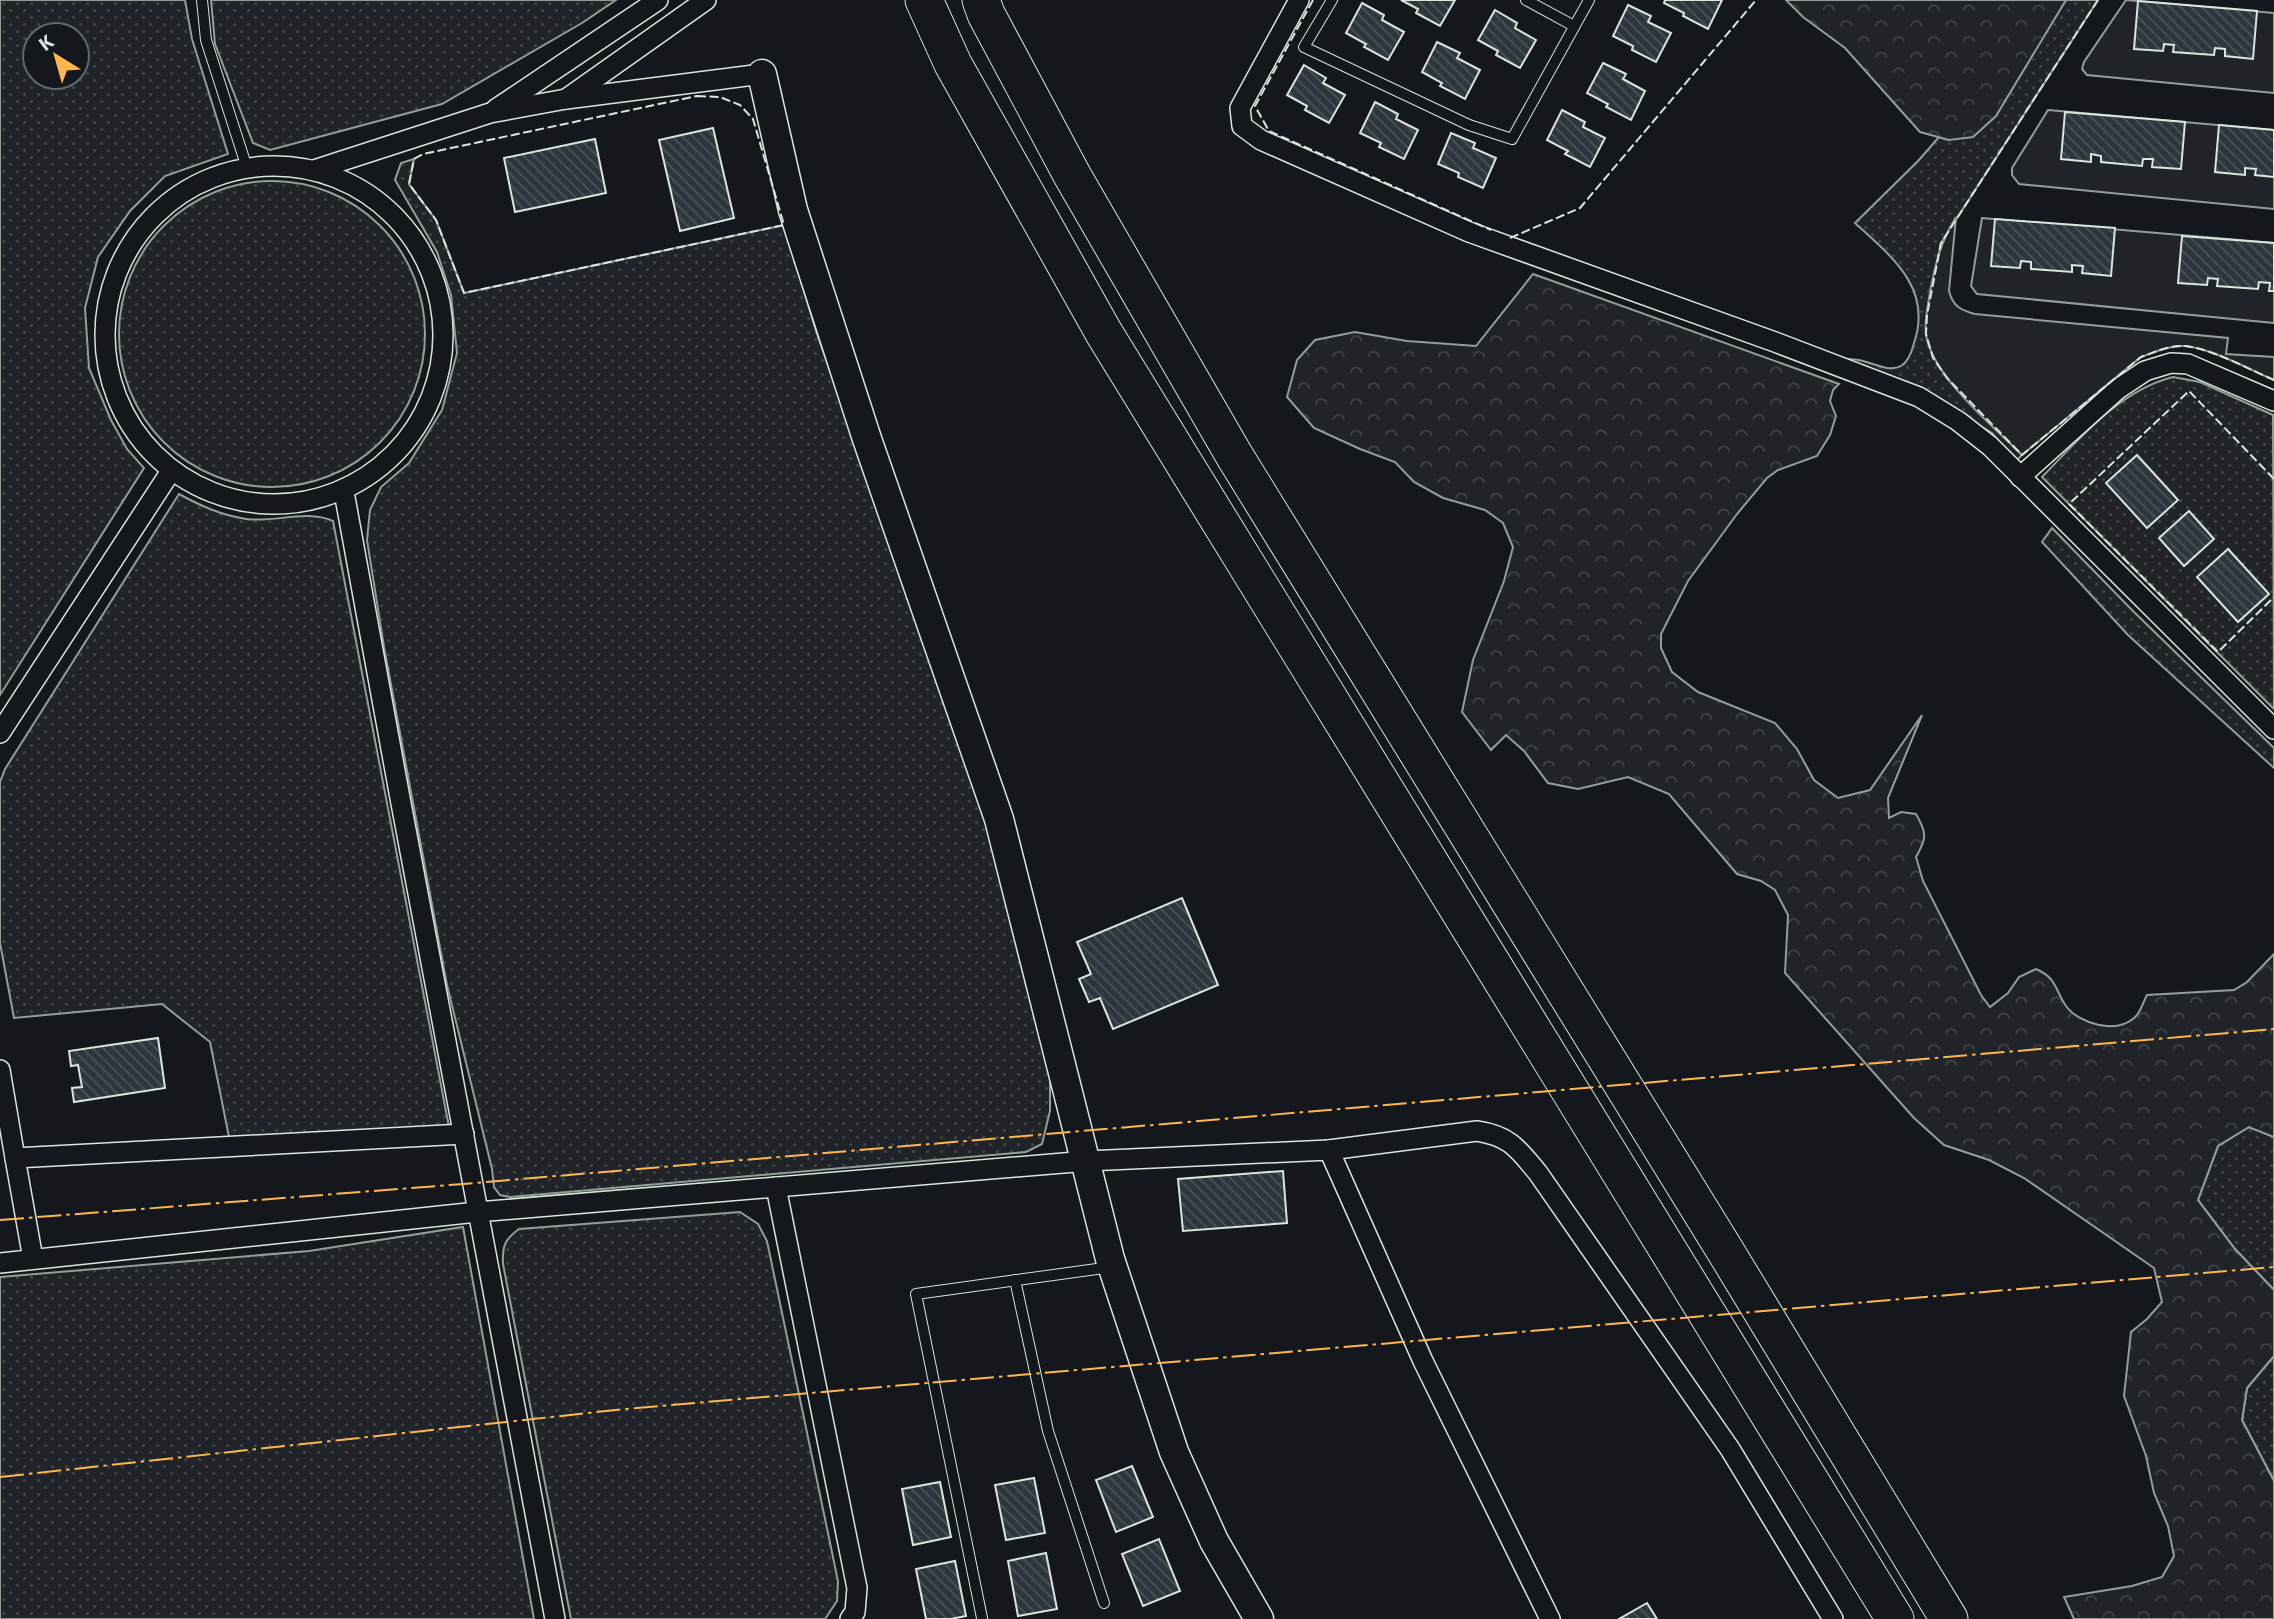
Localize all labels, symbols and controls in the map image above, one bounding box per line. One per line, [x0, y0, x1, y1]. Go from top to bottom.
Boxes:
north arrow [21, 21, 91, 91]
text: K [34, 29, 59, 56]

